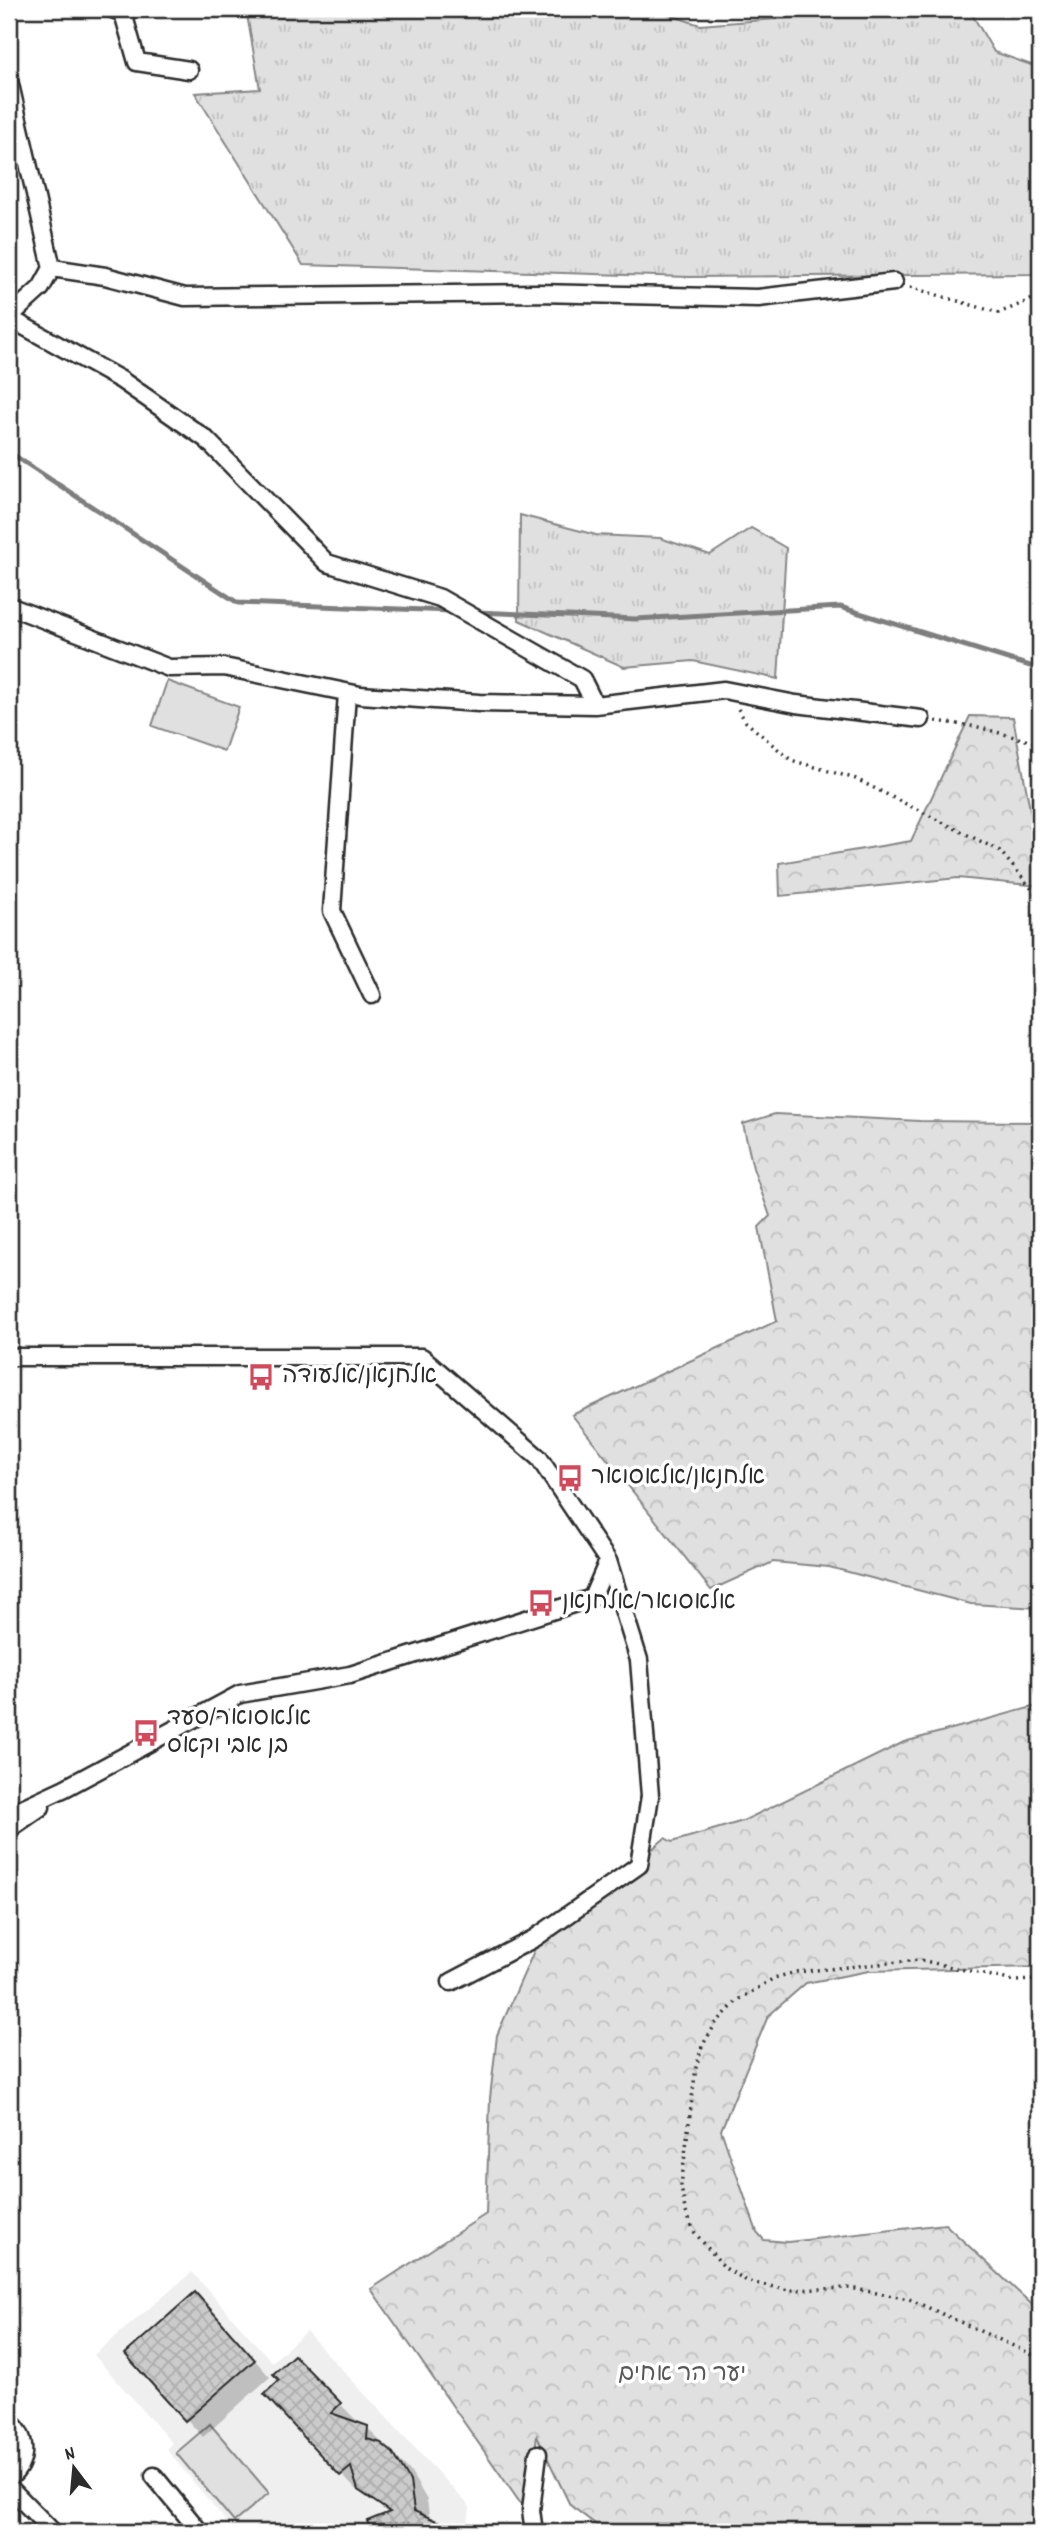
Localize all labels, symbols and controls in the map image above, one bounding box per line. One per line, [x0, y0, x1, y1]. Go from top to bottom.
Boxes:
place label: אלחנאן/אלעודה [282, 1360, 437, 1394]
bus stop icon: אלחנאן/אלעודה [246, 1362, 276, 1392]
place label: אלחנאן/אלאסואר [591, 1461, 765, 1495]
bus stop icon: אלחנאן/אלאסואר [555, 1463, 585, 1493]
place label: אלאסואר/אלחנאן [562, 1586, 736, 1620]
bus stop icon: אלאסואר/אלחנאן [526, 1588, 556, 1618]
place label: אלאסואר/סעד בן אבי וקאס [167, 1702, 311, 1764]
bus stop icon: אלאסואר/סעד בן אבי וקאס [131, 1718, 161, 1748]
park label: יער הר אחים [618, 2358, 746, 2392]
north arrow [38, 2432, 108, 2502]
text: N [62, 2441, 79, 2469]

